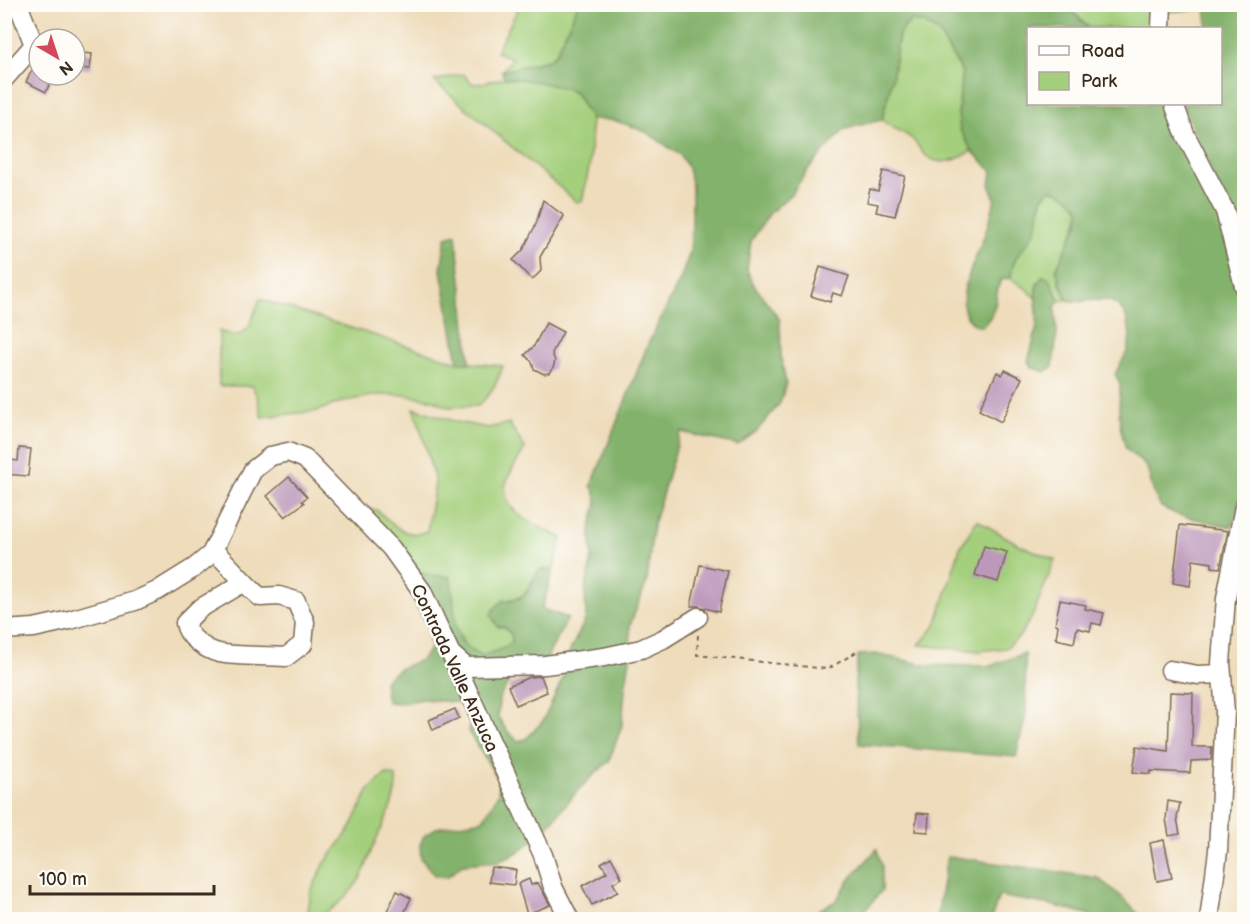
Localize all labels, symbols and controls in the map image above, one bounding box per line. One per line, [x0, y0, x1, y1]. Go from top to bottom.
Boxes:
north arrow [27, 27, 87, 87]
legend [1027, 27, 1222, 105]
text: Road [1081, 41, 1125, 62]
text: N [55, 56, 76, 79]
text: Park [1081, 71, 1117, 92]
street label: Contrada Valle Anzuca [406, 581, 503, 755]
scale bar [30, 858, 214, 896]
text: 100 m [39, 869, 87, 890]

